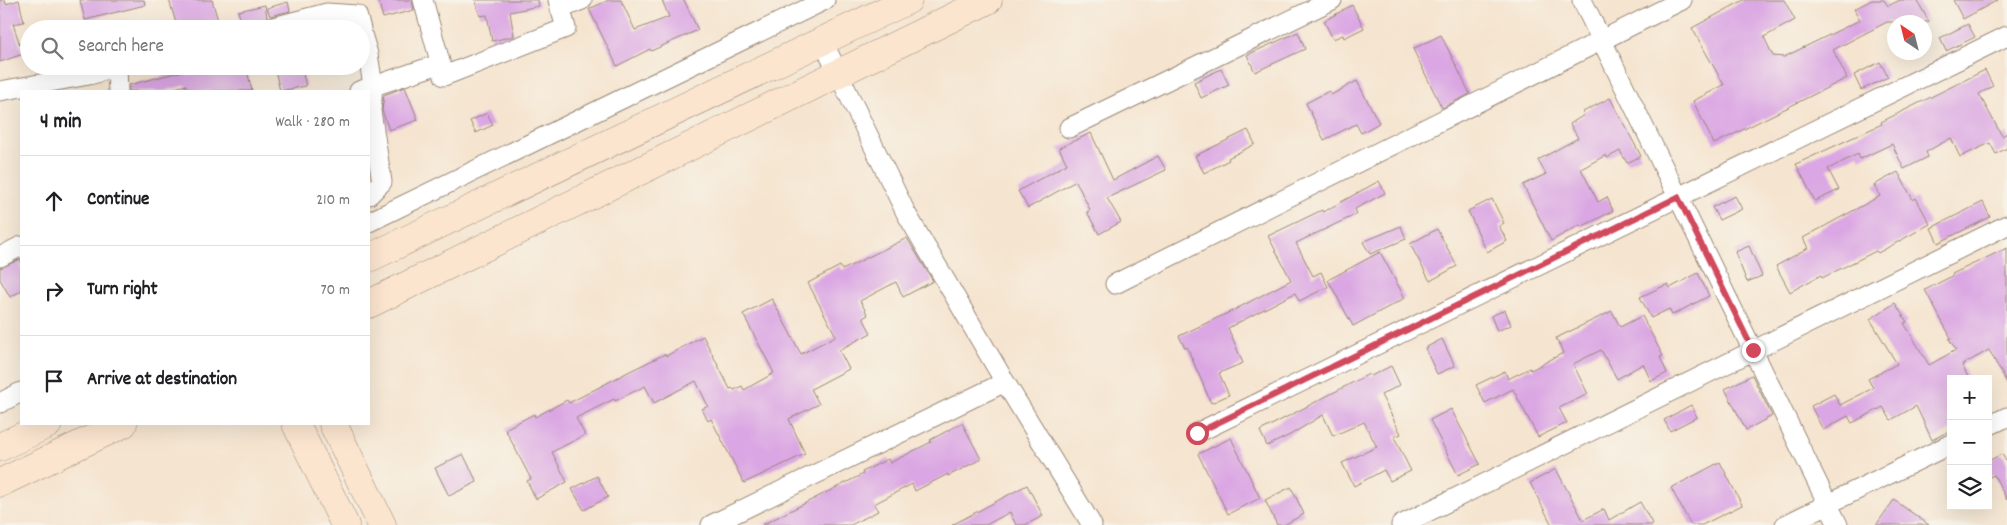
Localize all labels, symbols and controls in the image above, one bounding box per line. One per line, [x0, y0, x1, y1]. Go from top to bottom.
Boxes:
north arrow [1887, 15, 1932, 60]
search box [20, 20, 370, 75]
icon: search [38, 34, 66, 62]
text: Search here [78, 34, 164, 61]
text: 4 min [40, 108, 82, 138]
text: Walk · 280 m [275, 111, 350, 134]
icon: ahead [40, 187, 68, 215]
text: Continue [87, 187, 149, 214]
text: 210 m [316, 189, 350, 212]
icon: right [40, 277, 68, 305]
text: Turn right [87, 277, 158, 304]
text: 70 m [320, 279, 350, 302]
route end [1742, 339, 1765, 362]
icon: arrive [40, 367, 68, 395]
text: Arrive at destination [87, 367, 237, 394]
map controls [1947, 375, 1992, 510]
button: + [1947, 375, 1992, 420]
button: − [1947, 420, 1992, 465]
route start [1186, 422, 1209, 445]
button: layers [1947, 465, 1992, 510]

